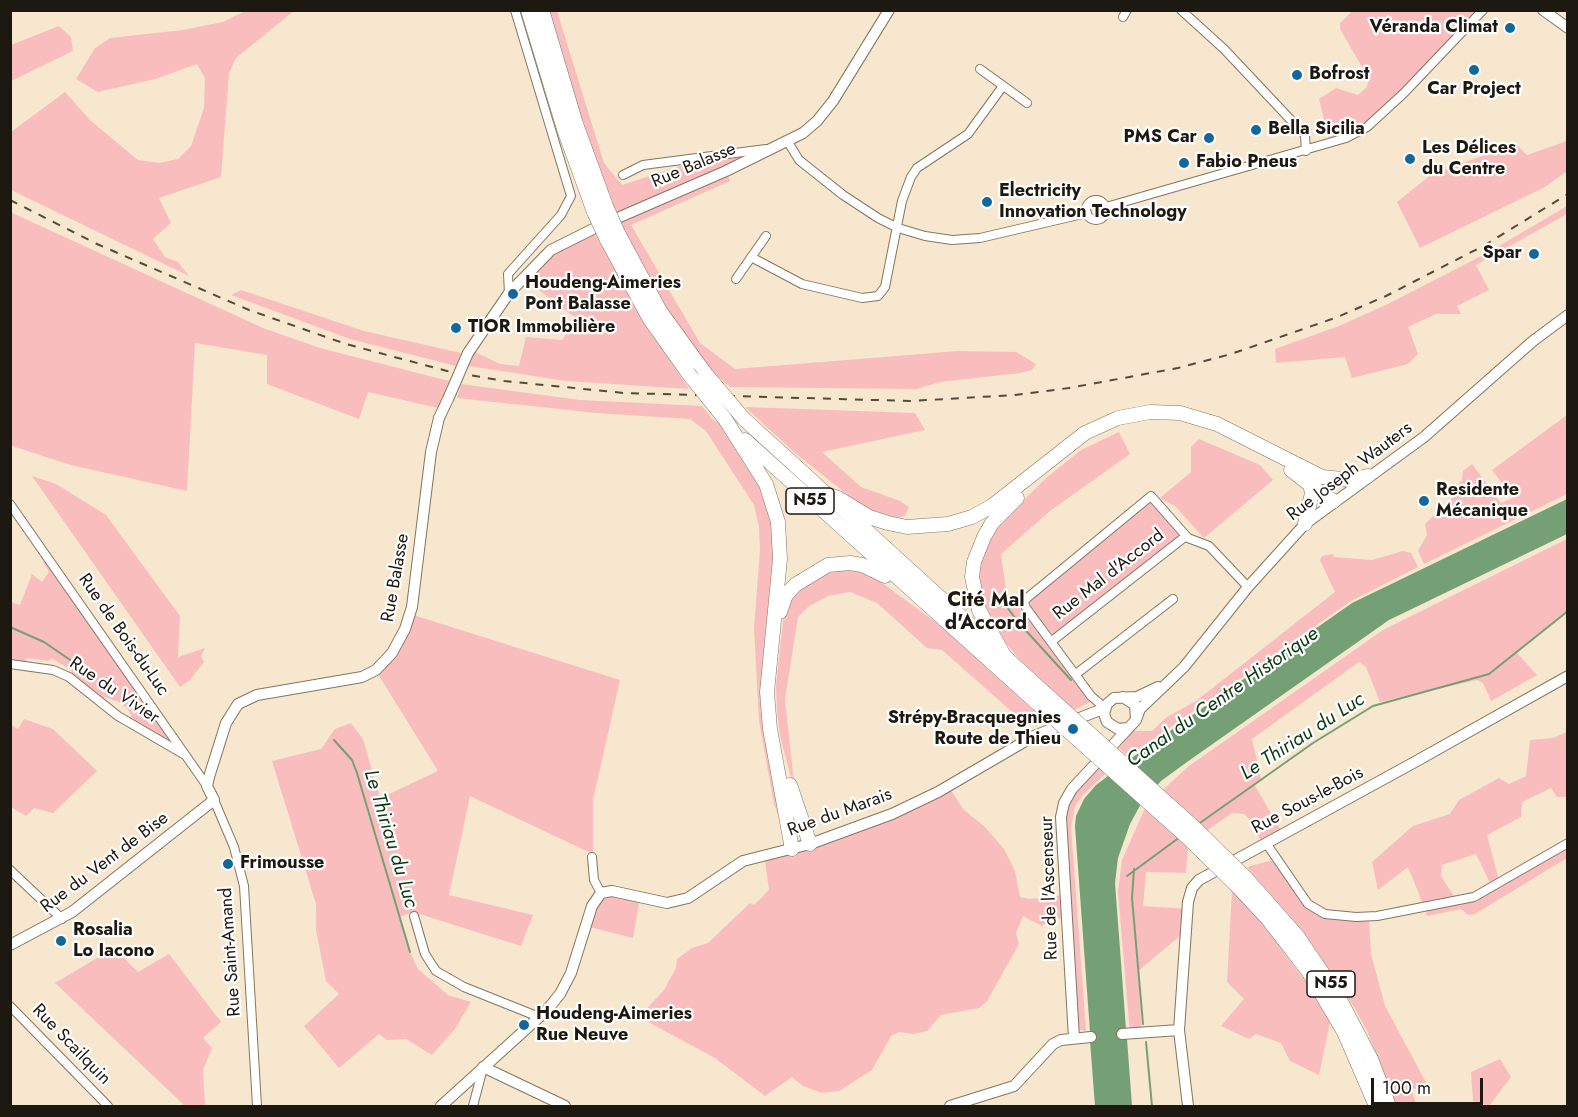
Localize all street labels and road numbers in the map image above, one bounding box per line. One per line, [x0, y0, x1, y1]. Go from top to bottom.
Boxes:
street label: Rue Balasse [649, 139, 739, 193]
street label: Rue Joseph Wauters [1283, 418, 1417, 526]
road number: N55 [786, 488, 834, 514]
street label: Rue Mal d'Accord [1049, 525, 1169, 625]
street label: Rue Balasse [378, 532, 414, 624]
street label: Rue de Bois-du-Luc [73, 570, 173, 700]
street label: Rue du Vivier [65, 653, 163, 729]
street label: Rue Sous-le-Bois [1248, 763, 1368, 839]
street label: Rue du Marais [785, 784, 895, 842]
street label: Rue du Vent de Bise [37, 808, 173, 918]
street label: Rue de l'Ascenseur [1037, 816, 1063, 960]
street label: Rue Saint-Amand [216, 887, 246, 1017]
road number: N55 [1307, 971, 1355, 997]
street label: Rue Scailquin [27, 1000, 115, 1090]

